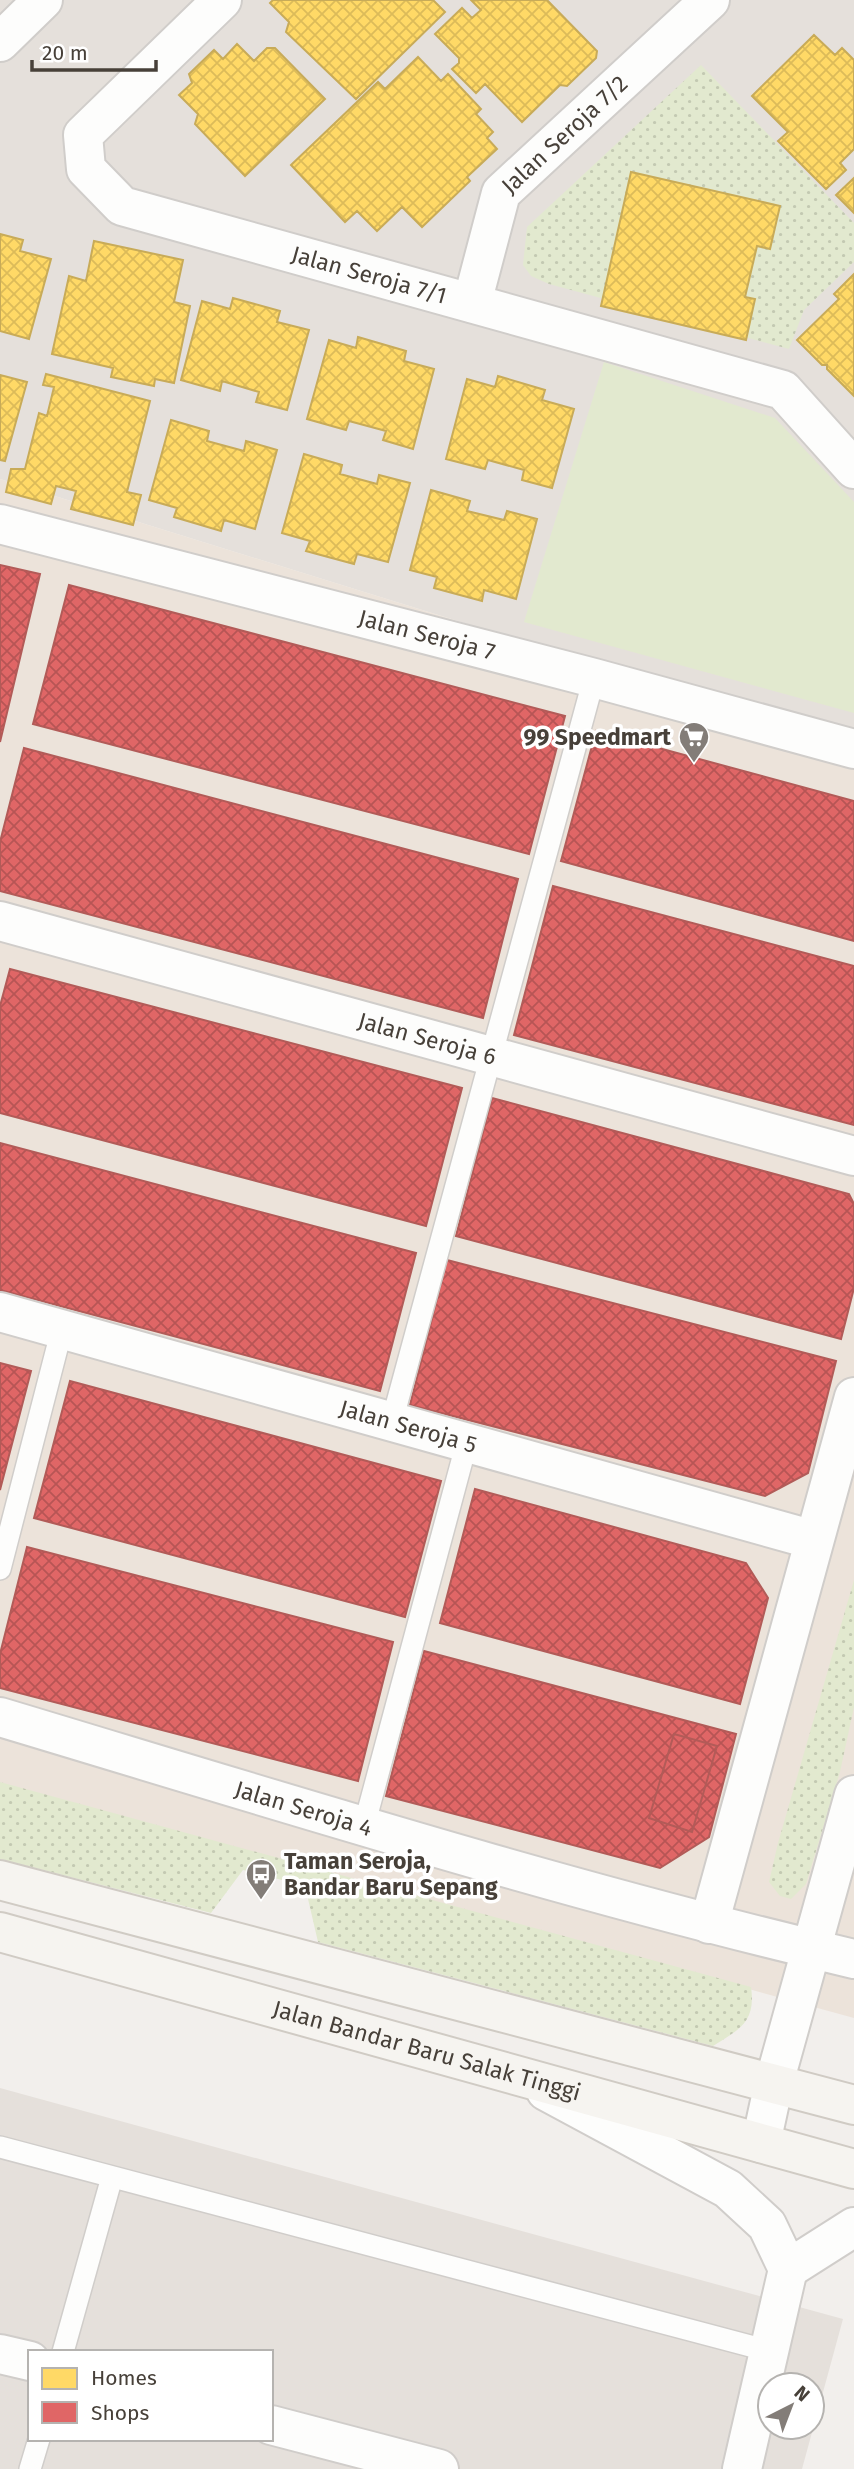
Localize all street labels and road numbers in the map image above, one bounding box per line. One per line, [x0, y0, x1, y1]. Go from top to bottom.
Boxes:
street label: Jalan Seroja 7/2 [496, 69, 633, 200]
street label: Jalan Seroja 7/1 [288, 240, 450, 310]
street label: Jalan Seroja 7 [356, 604, 498, 666]
street label: Jalan Seroja 6 [355, 1006, 499, 1071]
street label: Jalan Seroja 5 [336, 1394, 480, 1459]
street label: Jalan Seroja 4 [231, 1775, 376, 1842]
street label: Jalan Bandar Baru Salak Tinggi [270, 1994, 584, 2107]

